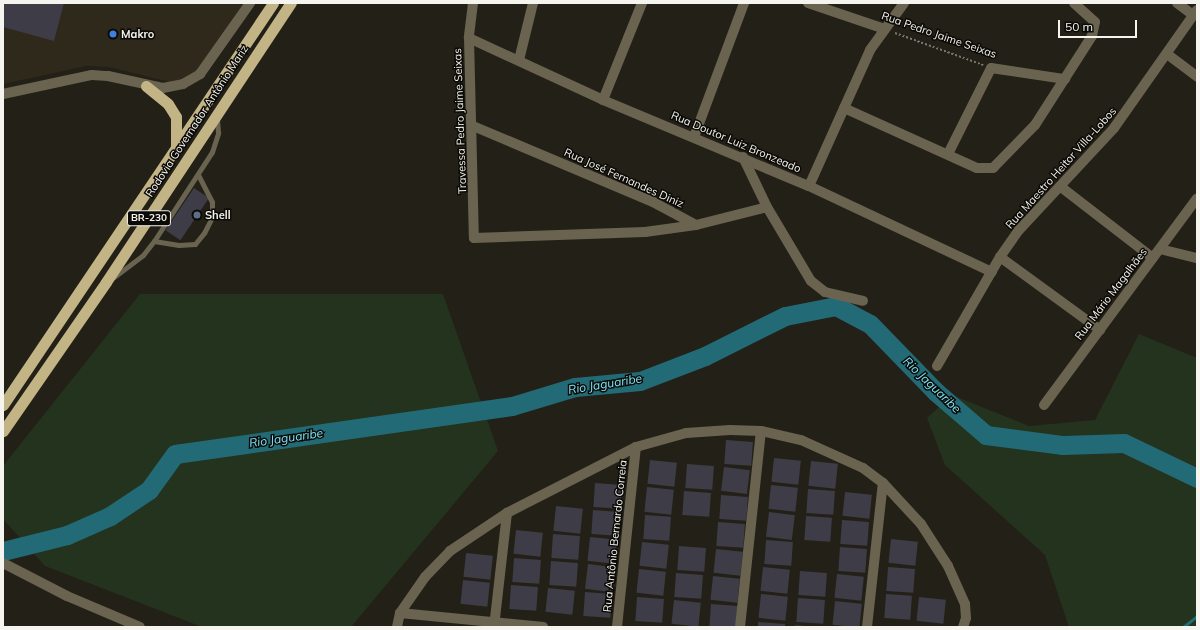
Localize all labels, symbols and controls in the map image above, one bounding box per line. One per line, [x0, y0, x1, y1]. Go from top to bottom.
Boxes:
street label: Rua Pedro Jaime Seixas [880, 9, 998, 61]
scale bar [1060, 12, 1139, 38]
text: 50 m [1065, 19, 1093, 34]
place label: Makro [121, 27, 154, 41]
marker: Makro [108, 29, 118, 39]
street label: Rodovia Governador Antônio Mariz [143, 43, 251, 199]
street label: Travessa Pedro Jaime Seixas [451, 48, 469, 194]
street label: Rua Maestro Heitor Villa-Lobos [1003, 104, 1119, 232]
street label: Rua Doutor Luiz Bronzeado [669, 109, 803, 175]
street label: Rua José Fernandes Diniz [562, 146, 686, 210]
place label: Shell [205, 208, 230, 222]
road number: BR-230 [126, 210, 172, 226]
marker: Shell [192, 210, 202, 220]
street label: Rua Mário Magalhães [1072, 245, 1150, 343]
water label: Rio Jaguaribe [900, 354, 964, 416]
water label: Rio Jaguaribe [567, 371, 643, 397]
water label: Rio Jaguaribe [248, 426, 324, 450]
street label: Rua Antônio Bernardo Correia [600, 459, 630, 613]

